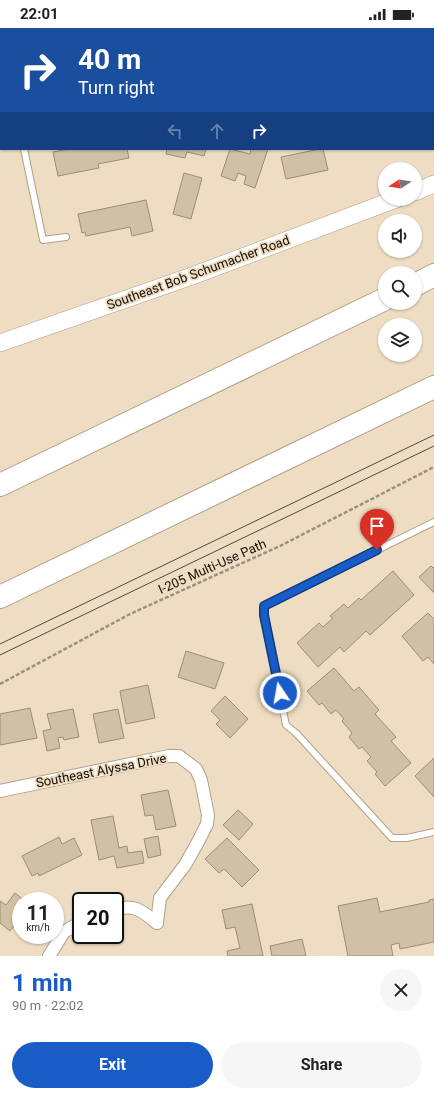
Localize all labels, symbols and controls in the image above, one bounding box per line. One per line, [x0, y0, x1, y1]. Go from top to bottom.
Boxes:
text: 22:01 [20, 5, 59, 23]
text: 40 m [78, 43, 141, 76]
icon: right [12, 44, 64, 96]
text: Turn right [78, 77, 155, 98]
icon: left [164, 120, 186, 142]
icon: ahead [206, 120, 228, 142]
icon: right [248, 120, 270, 142]
north arrow [378, 162, 422, 206]
map controls [378, 162, 422, 362]
button: sound [378, 214, 422, 258]
street label: Southeast Bob Schumacher Road [105, 232, 292, 313]
button: search [378, 266, 422, 310]
button: layers [378, 318, 422, 362]
pin [360, 509, 394, 550]
icon: arrive [366, 515, 388, 537]
street label: I-205 Multi-Use Path [156, 536, 269, 597]
position arrow [259, 672, 301, 714]
street label: Southeast Alyssa Drive [35, 750, 168, 791]
speed limit sign: 20 [72, 892, 124, 944]
text: 11 [27, 901, 49, 925]
text: km/h [26, 922, 50, 933]
text: 1 min [12, 969, 72, 997]
button: close [380, 969, 422, 1011]
text: 90 m · 22:02 [12, 998, 83, 1013]
button: Exit [12, 1042, 213, 1088]
button: Share [221, 1042, 422, 1088]

